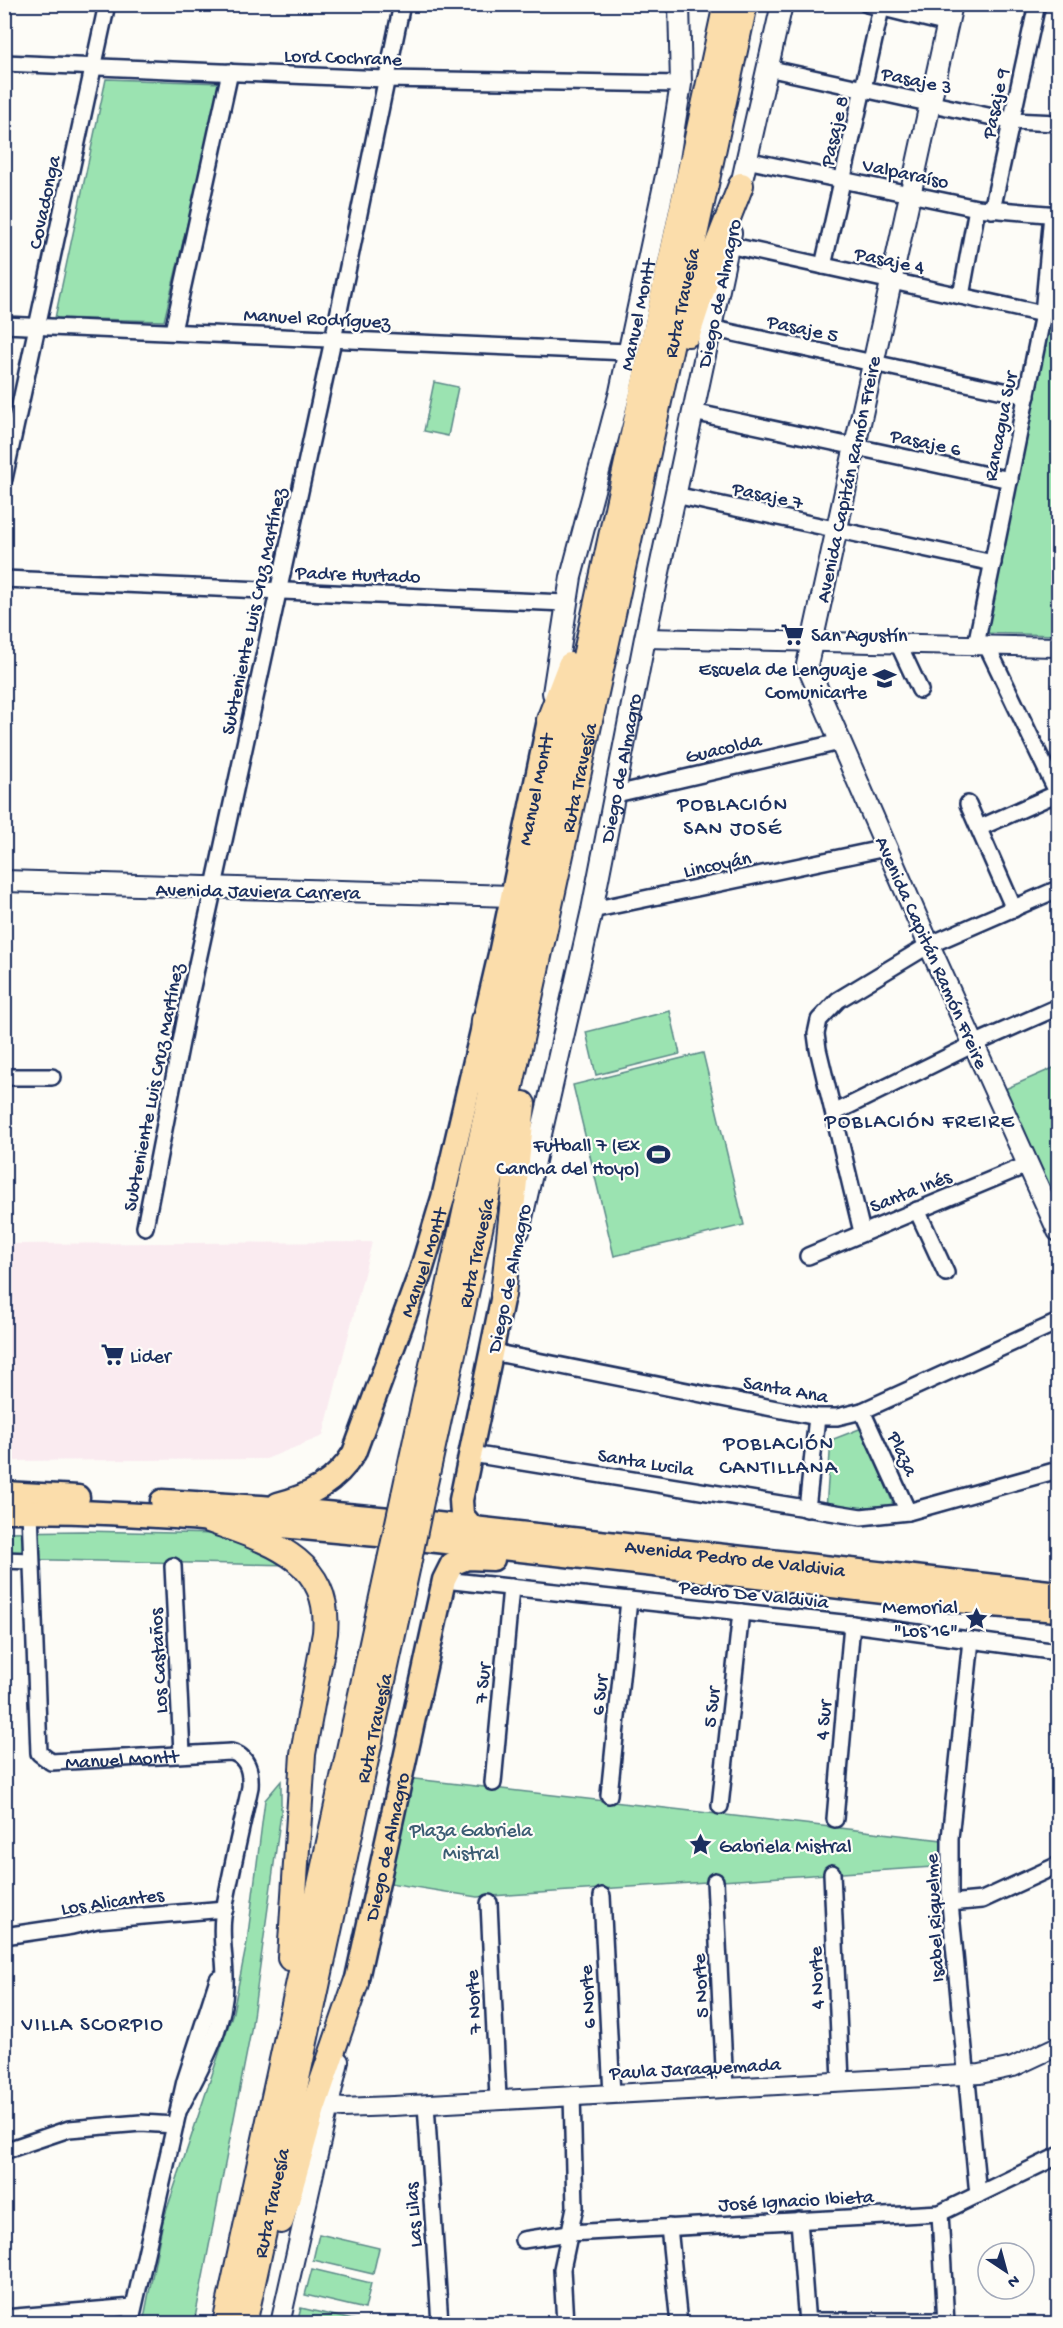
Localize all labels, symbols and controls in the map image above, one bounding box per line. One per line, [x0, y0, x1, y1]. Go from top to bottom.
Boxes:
street label: Lord Cochrane [284, 46, 403, 73]
street label: Pasaje 3 [878, 63, 954, 101]
street label: Pasaje 9 [979, 66, 1016, 142]
street label: Pasaje 8 [817, 94, 856, 171]
street label: Covadonga [25, 153, 68, 252]
street label: Valparaíso [859, 155, 951, 196]
street label: Diego de Almagro [694, 217, 748, 372]
street label: Pasaje 4 [851, 244, 927, 281]
street label: Ruta Travesía [661, 245, 707, 360]
street label: Manuel Montt [617, 256, 663, 373]
street label: Manuel Rodríguez [243, 305, 392, 336]
street label: Pasaje 5 [764, 311, 840, 349]
street label: Avenida Capitán Ramón Freire [813, 354, 888, 605]
street label: Rancagua Sur [981, 368, 1025, 484]
street label: Pasaje 6 [887, 426, 964, 463]
street label: Pasaje 7 [729, 478, 805, 516]
street label: Subteniente Luis Cruz Martínez [218, 485, 293, 737]
street label: Padre Hurtado [294, 563, 421, 590]
supermarket icon: San Agustín [780, 621, 806, 647]
place label: San Agustín [811, 626, 908, 649]
place label: Escuela de Lenguaje Comunicarte [698, 660, 868, 706]
school or university icon: Escuela de Lenguaje Comunicarte [872, 666, 898, 692]
street label: Diego de Almagro [597, 692, 649, 847]
street label: Ruta Travesía [558, 720, 604, 835]
street label: Manuel Montt [515, 730, 561, 848]
street label: Guacolda [683, 730, 765, 770]
district label: POBLACIÓN SAN JOSÉ [676, 794, 789, 843]
street label: Avenida Capitán Ramón Freire [868, 834, 992, 1074]
street label: Lincoyán [682, 848, 754, 885]
street label: Avenida Javiera Carrera [155, 880, 362, 907]
street label: Subteniente Luis Cruz Martínez [120, 961, 191, 1213]
district label: POBLACIÓN FREIRE [824, 1111, 1015, 1136]
place label: Futball 7 (Ex Cancha del Hoyo) [496, 1136, 640, 1182]
sports icon: Futball 7 (Ex Cancha del Hoyo) [645, 1142, 671, 1168]
street label: Santa Inés [867, 1166, 956, 1220]
street label: Ruta Travesía [455, 1195, 502, 1310]
street label: Diego de Almagro [484, 1202, 538, 1357]
street label: Manuel Montt [397, 1204, 455, 1321]
supermarket icon: Lider [99, 1342, 125, 1368]
place label: Lider [130, 1347, 173, 1370]
street label: Santa Ana [741, 1373, 831, 1410]
street label: Plaza [880, 1428, 921, 1481]
district label: POBLACIÓN CANTILLANA [719, 1433, 839, 1482]
street label: Santa Lucila [596, 1445, 696, 1484]
street label: Avenida Pedro de Valdivia [623, 1537, 847, 1584]
street label: Pedro De Valdivia [677, 1577, 830, 1616]
place label: Memorial "Los 16" [882, 1598, 958, 1644]
place icon: Memorial "Los 16" [963, 1605, 989, 1631]
street label: Los Castaños [146, 1607, 175, 1714]
street label: 7 Sur [471, 1660, 498, 1706]
street label: Ruta Travesía [353, 1671, 399, 1786]
street label: 6 Sur [588, 1672, 615, 1717]
street label: 5 Sur [700, 1684, 727, 1729]
street label: 4 Sur [812, 1698, 839, 1741]
street label: Manuel Montt [65, 1747, 181, 1776]
street label: Diego de Almagro [361, 1771, 417, 1925]
park label: Plaza Gabriela Mistral [409, 1821, 533, 1867]
place icon: Gabriela Mistral [688, 1832, 714, 1858]
place label: Gabriela Mistral [719, 1837, 852, 1860]
street label: Isabel Riquelme [922, 1852, 951, 1983]
street label: Los Alicantes [60, 1885, 166, 1922]
street label: 4 Norte [806, 1945, 831, 2010]
street label: 5 Norte [689, 1952, 716, 2019]
street label: 6 Norte [576, 1964, 603, 2029]
street label: 7 Norte [462, 1969, 489, 2035]
district label: VILLA SCORPIO [20, 2014, 165, 2039]
street label: Paula Jaraquemada [608, 2054, 782, 2087]
street label: Ruta Travesía [251, 2146, 297, 2261]
street label: Las Lilas [402, 2181, 429, 2248]
street label: José Ignacio Ibieta [718, 2187, 875, 2218]
north arrow [976, 2241, 1036, 2301]
text: N [1003, 2270, 1023, 2291]

